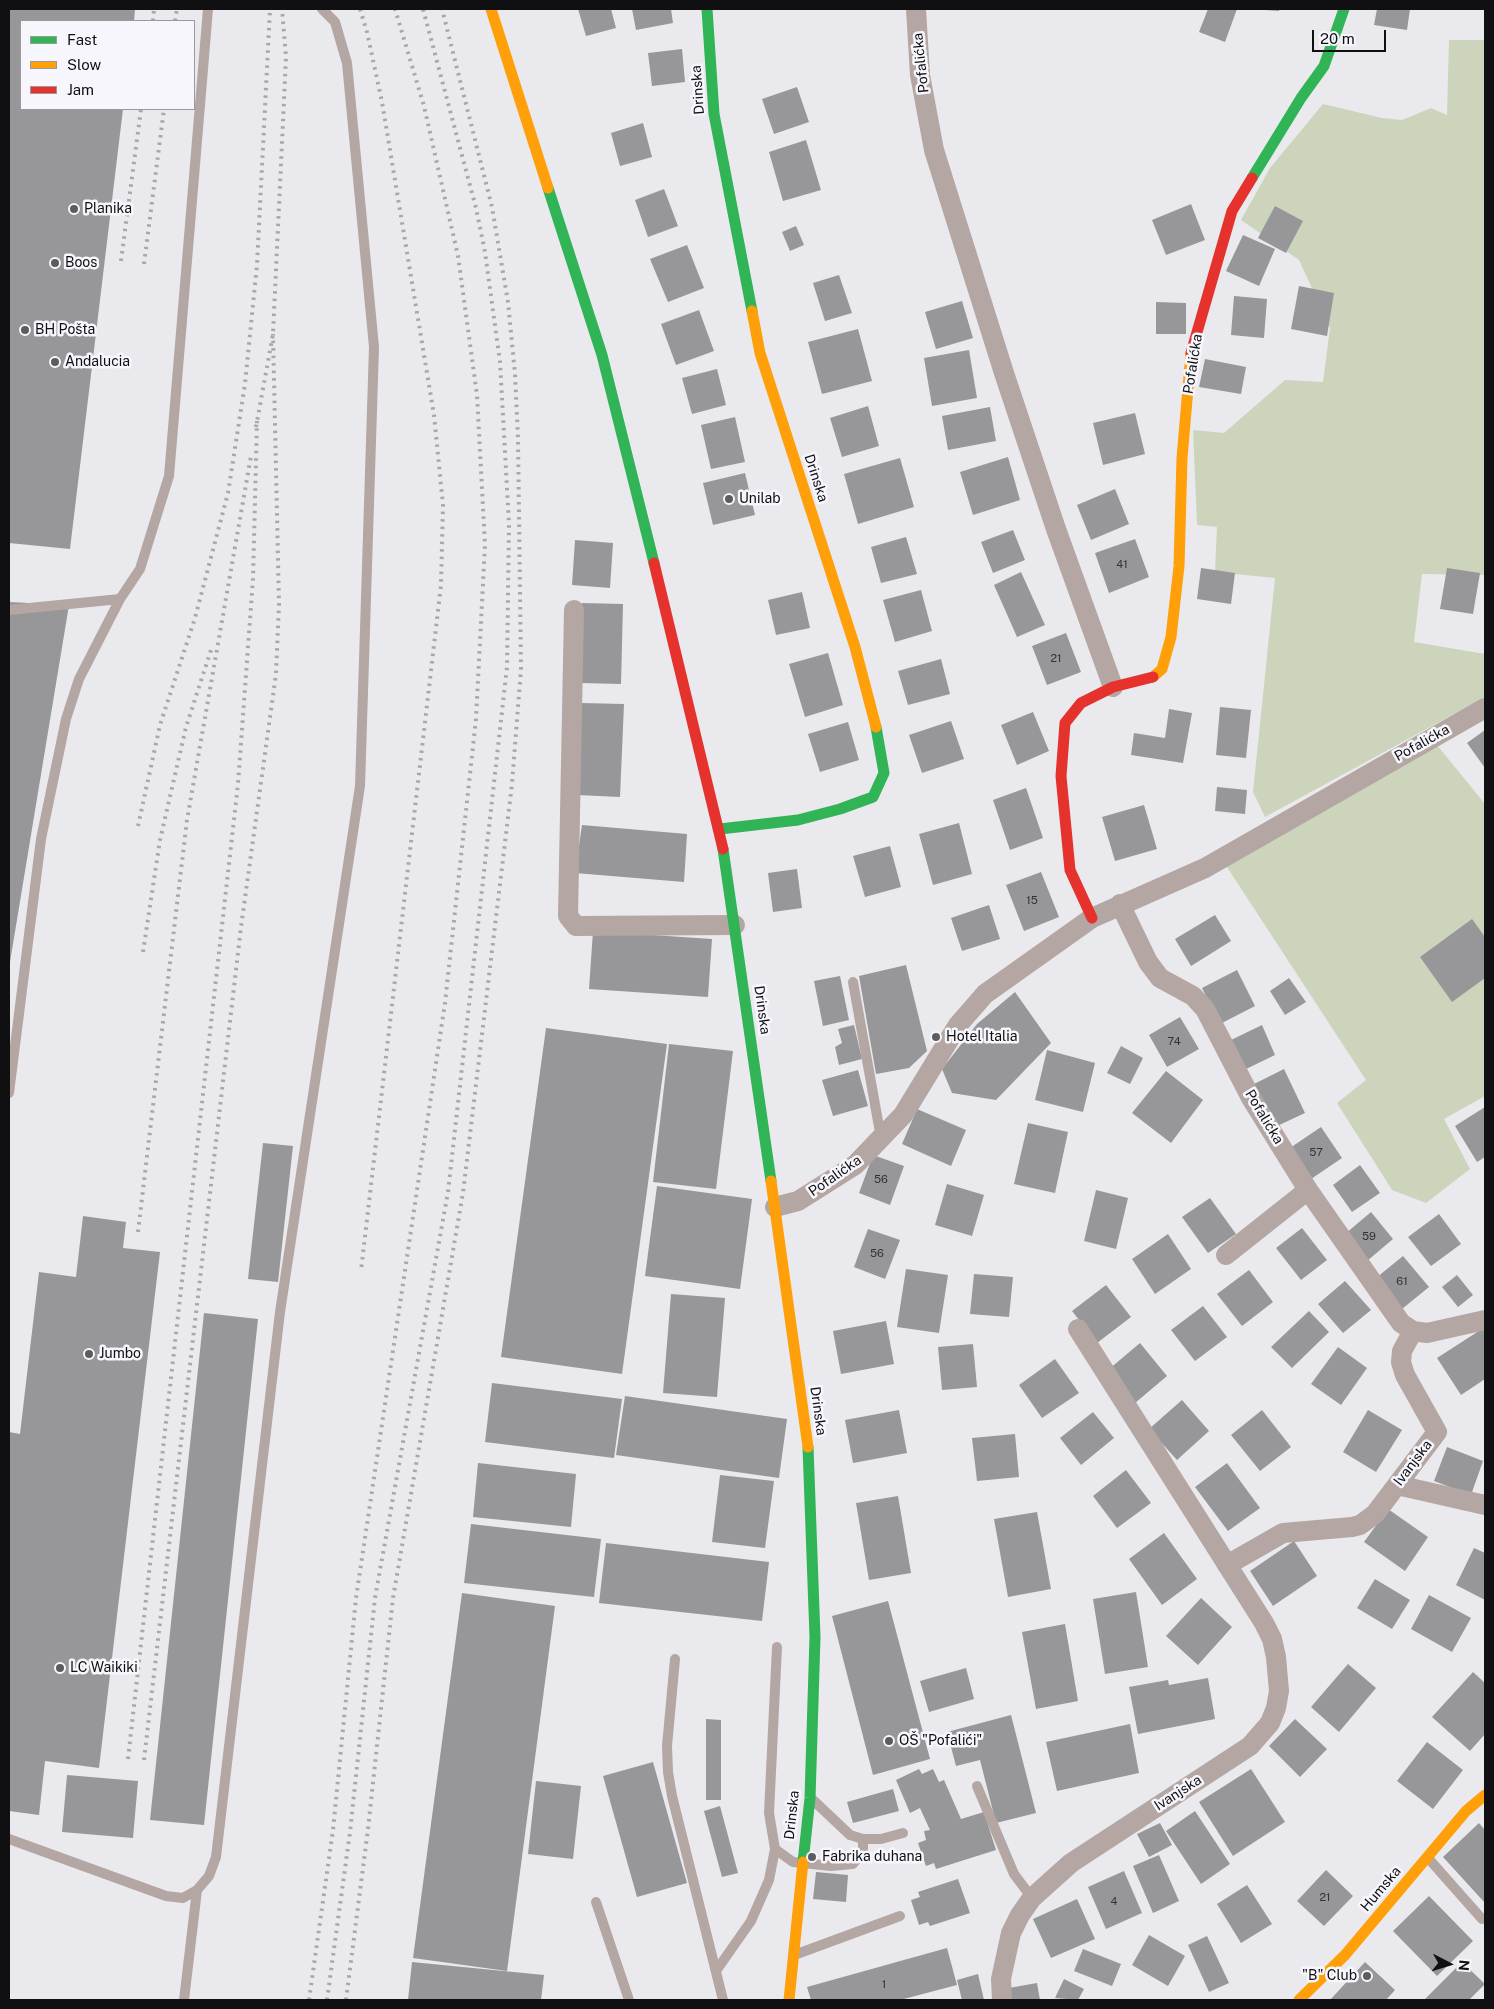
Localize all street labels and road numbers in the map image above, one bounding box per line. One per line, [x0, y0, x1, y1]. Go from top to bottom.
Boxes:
street label: Pofalićka [909, 32, 933, 94]
street label: Drinska [688, 65, 708, 115]
street label: Pofalićka [1180, 333, 1206, 395]
street label: Drinska [800, 452, 832, 504]
street label: Pofalićka [1392, 721, 1452, 765]
street label: Drinska [750, 984, 774, 1036]
street label: Pofalićka [1241, 1087, 1287, 1147]
street label: Pofalićka [805, 1152, 865, 1200]
street label: Drinska [806, 1385, 830, 1437]
street label: Ivanjska [1390, 1437, 1436, 1489]
street label: Ivanjska [1151, 1772, 1205, 1814]
street label: Drinska [781, 1790, 803, 1840]
street label: Humska [1357, 1863, 1405, 1915]

